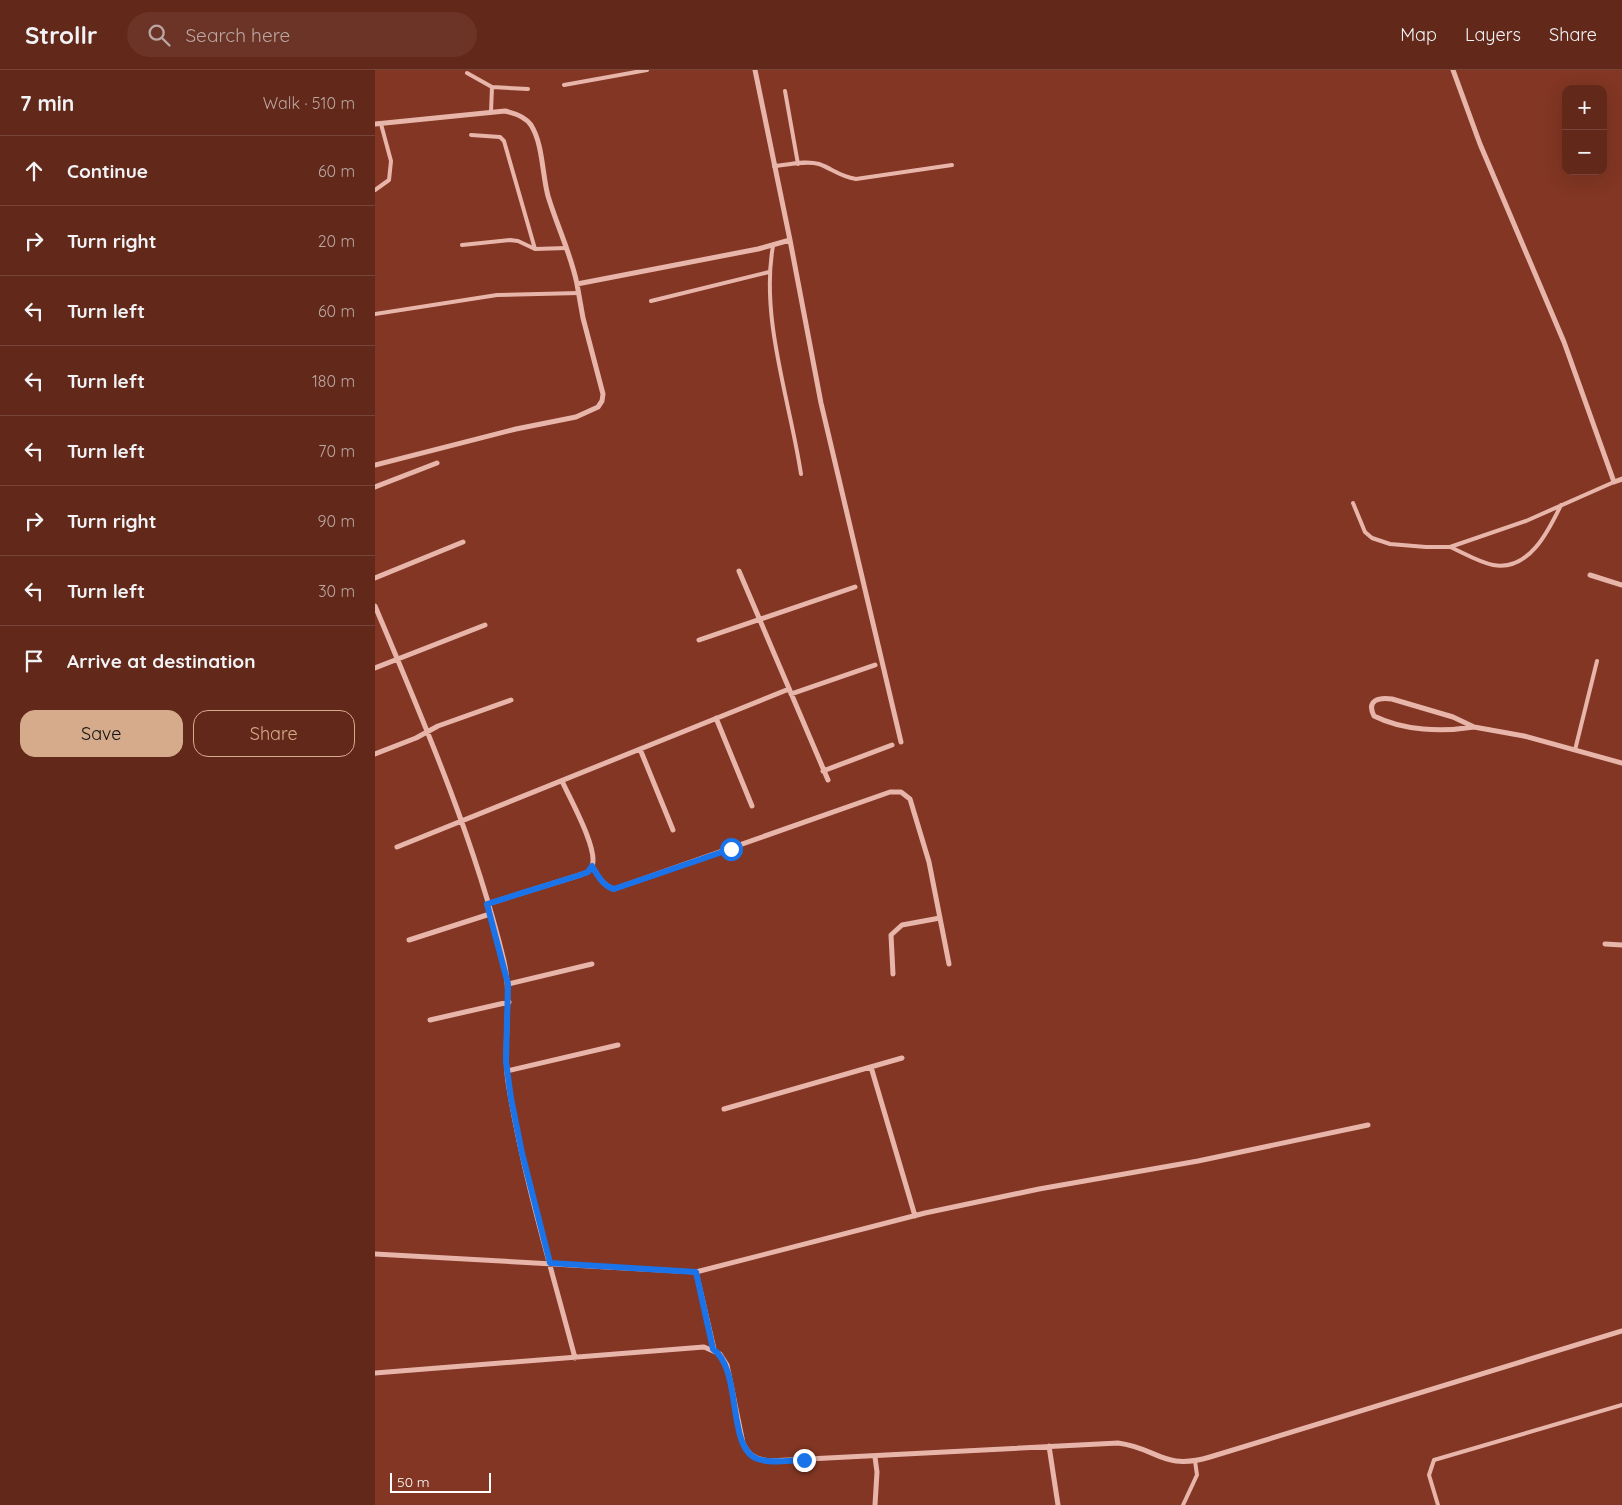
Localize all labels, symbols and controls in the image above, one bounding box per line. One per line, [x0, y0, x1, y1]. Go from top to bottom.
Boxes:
search box [127, 12, 477, 57]
text: Strollr [25, 20, 97, 50]
icon: search [145, 21, 173, 49]
text: Search here [185, 23, 290, 47]
text: Map [1400, 23, 1437, 46]
text: Layers [1465, 23, 1521, 46]
text: Share [1549, 23, 1597, 46]
map controls [1562, 85, 1607, 175]
button: + [1562, 85, 1607, 130]
text: 7 min [20, 90, 74, 116]
text: Walk · 510 m [263, 93, 355, 113]
button: − [1562, 130, 1607, 175]
icon: ahead [20, 157, 48, 185]
text: Continue [67, 159, 148, 183]
text: 60 m [318, 161, 355, 181]
icon: right [20, 227, 48, 255]
text: Turn right [67, 229, 156, 253]
text: 20 m [318, 231, 355, 251]
icon: left [20, 297, 48, 325]
text: Turn left [67, 299, 145, 323]
text: 60 m [318, 301, 355, 321]
icon: left [20, 367, 48, 395]
text: Turn left [67, 369, 145, 393]
text: 180 m [312, 371, 355, 391]
icon: left [20, 437, 48, 465]
text: Turn left [67, 439, 145, 463]
text: 70 m [318, 441, 355, 461]
icon: right [20, 507, 48, 535]
text: Turn right [67, 509, 156, 533]
text: 90 m [318, 511, 355, 531]
icon: left [20, 577, 48, 605]
text: Turn left [67, 579, 145, 603]
text: 30 m [318, 581, 355, 601]
icon: arrive [20, 647, 48, 675]
text: Arrive at destination [67, 649, 256, 673]
button: Save [20, 710, 183, 757]
button: Share [193, 710, 355, 757]
route start [720, 838, 743, 861]
route end [793, 1449, 816, 1472]
scale bar [390, 1470, 491, 1493]
text: 50 m [397, 1473, 430, 1491]

